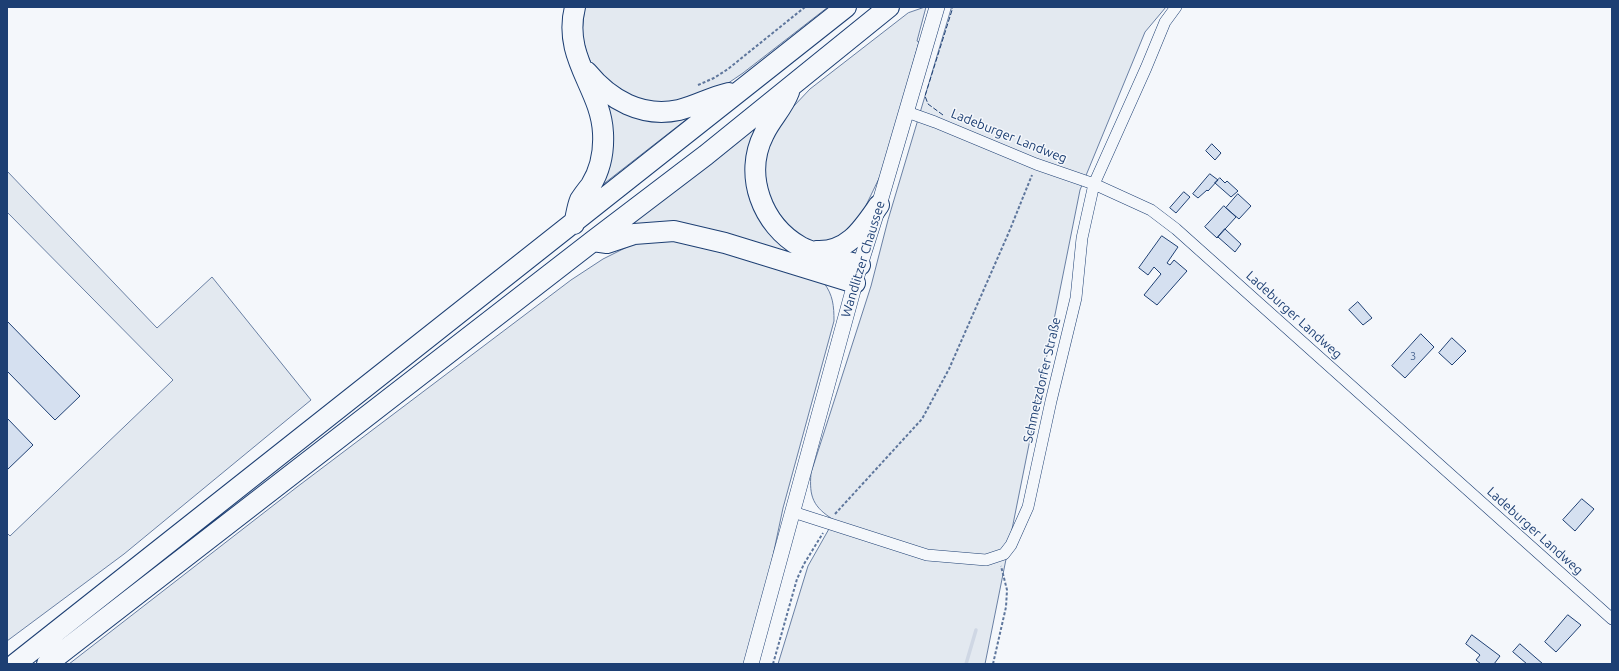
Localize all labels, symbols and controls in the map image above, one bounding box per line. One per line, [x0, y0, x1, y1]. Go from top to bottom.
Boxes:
street label: Ladeburger Landweg [949, 106, 1069, 166]
street label: Wandlitzer Chaussee [838, 199, 888, 319]
street label: Ladeburger Landweg [1243, 268, 1345, 362]
street label: Schmetzdorfer Straße [1020, 316, 1064, 444]
house number: 3 [1410, 349, 1416, 363]
street label: Ladeburger Landweg [1484, 484, 1586, 578]

